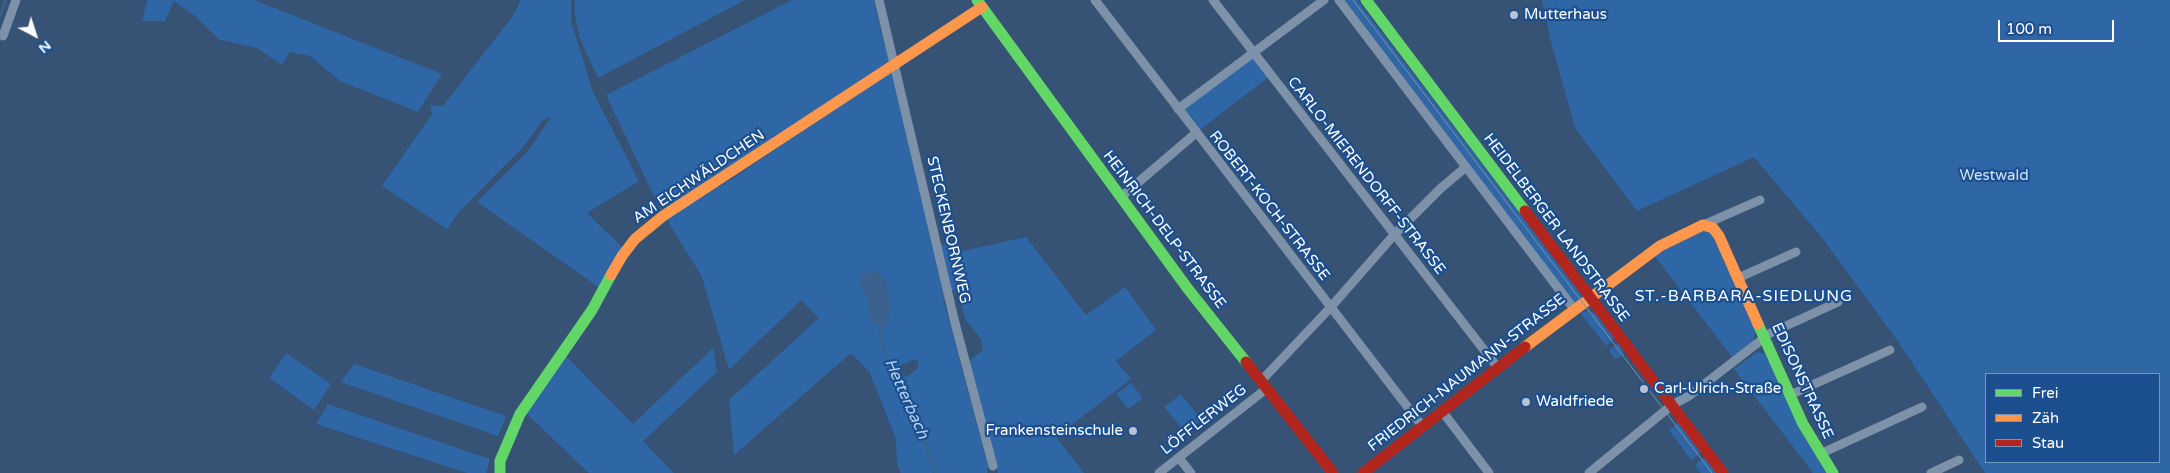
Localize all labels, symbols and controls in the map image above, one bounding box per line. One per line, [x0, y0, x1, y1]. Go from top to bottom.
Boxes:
place label: Mutterhaus [1524, 6, 1607, 24]
marker: Mutterhaus [1508, 9, 1520, 21]
north arrow [10, 10, 60, 60]
scale bar [2000, 10, 2116, 42]
text: 100 m [2006, 20, 2052, 38]
text: N [35, 37, 55, 57]
street label: CARLO-MIERENDORFF-STRASSE [1283, 74, 1449, 278]
street label: AM EICHWÄLDCHEN [630, 126, 768, 228]
street label: ROBERT-KOCH-STRASSE [1205, 128, 1333, 284]
street label: HEIDELBERGER LANDSTRASSE [1479, 130, 1633, 326]
street label: HEINRICH-DELP-STRASSE [1099, 147, 1229, 313]
street label: STECKENBORNWEG [922, 155, 974, 305]
park label: Westwald [1959, 167, 2029, 185]
district label: ST.-BARBARA-SIEDLUNG [1632, 287, 1856, 307]
street label: FRIEDRICH-NAUMANN-STRASSE [1365, 290, 1569, 456]
street label: EDISONSTRASSE [1767, 320, 1837, 442]
water label: Hetterbach [880, 356, 932, 442]
legend [1985, 373, 2160, 463]
place label: Carl-Ulrich-Straße [1654, 380, 1781, 398]
street label: LÖFFLERWEG [1158, 381, 1250, 459]
marker: Carl-Ulrich-Straße [1638, 383, 1650, 395]
text: Frei [2032, 384, 2058, 402]
place label: Waldfriede [1536, 393, 1614, 411]
marker: Waldfriede [1520, 396, 1532, 408]
text: Zäh [2032, 409, 2059, 427]
place label: Frankensteinschule [986, 422, 1123, 440]
marker: Frankensteinschule [1127, 425, 1139, 437]
text: Stau [2032, 434, 2064, 452]

